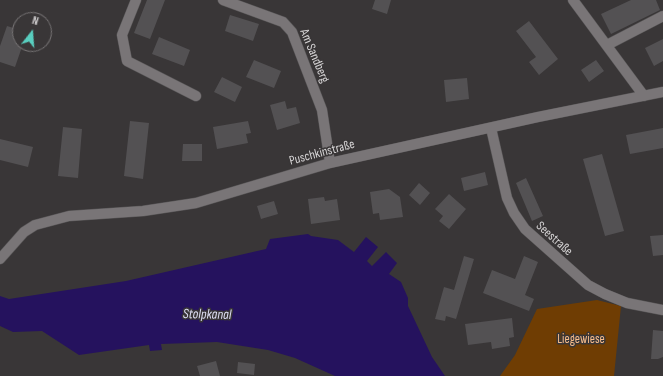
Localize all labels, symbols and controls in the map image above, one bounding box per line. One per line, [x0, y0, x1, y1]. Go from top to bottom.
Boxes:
north arrow [12, 12, 52, 52]
text: N [31, 14, 40, 28]
street label: Am Sandberg [296, 27, 332, 85]
street label: Puschkinstraße [288, 137, 356, 169]
street label: Seestraße [532, 219, 576, 259]
water label: Stolpkanal [183, 306, 231, 324]
park label: Liegewiese [557, 332, 605, 348]

